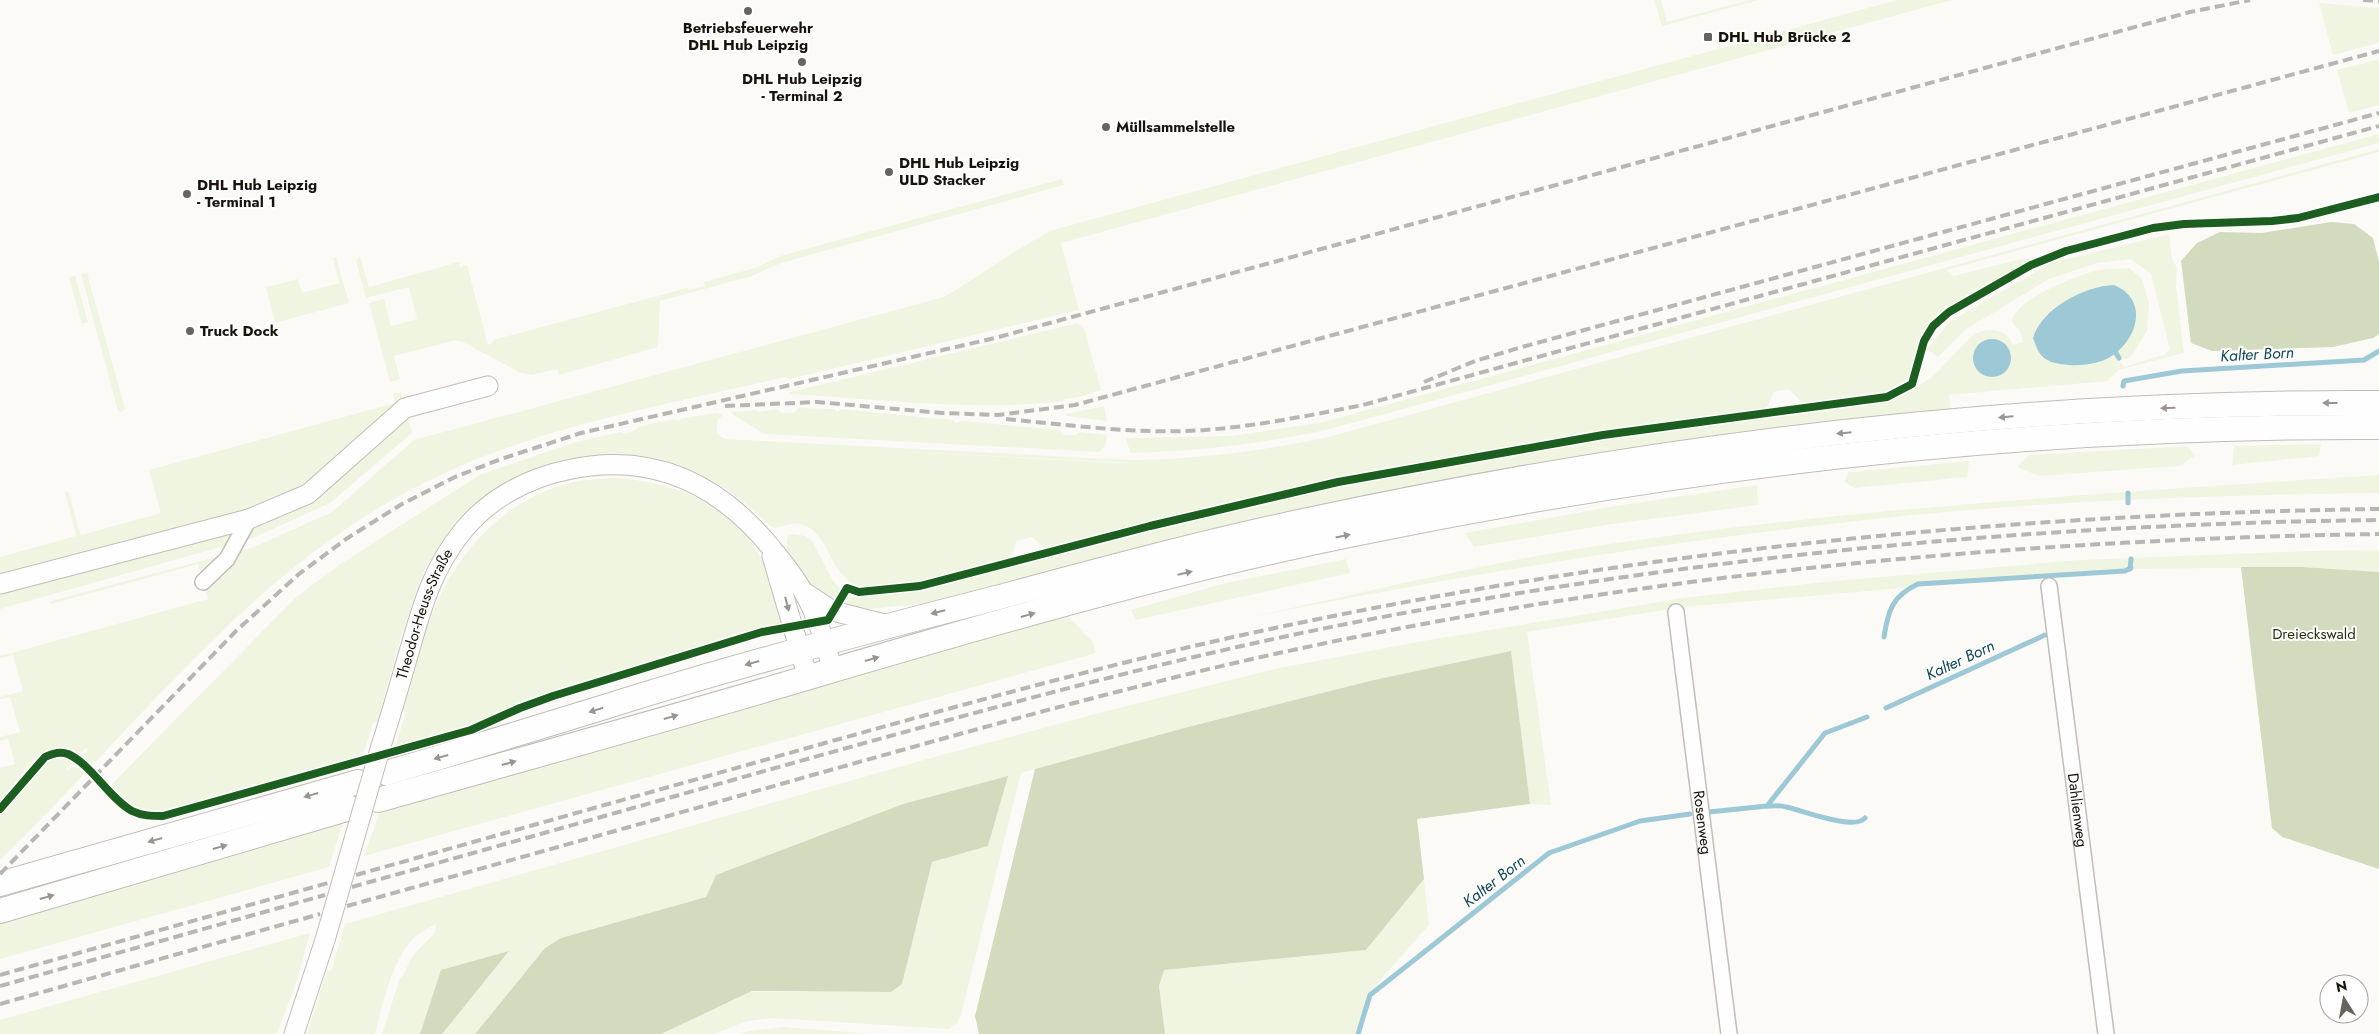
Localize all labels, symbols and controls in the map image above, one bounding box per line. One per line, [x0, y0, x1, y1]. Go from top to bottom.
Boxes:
marker: Betriebsfeuerwehr DHL Hub Leipzig [742, 5, 754, 17]
place label: Betriebsfeuerwehr DHL Hub Leipzig [683, 17, 814, 56]
place label: DHL Hub Brücke 2 [1718, 26, 1851, 48]
marker: DHL Hub Brücke 2 [1702, 31, 1714, 43]
marker: DHL Hub Leipzig - Terminal 2 [796, 56, 808, 68]
place label: DHL Hub Leipzig - Terminal 2 [742, 68, 862, 107]
place label: Müllsammelstelle [1116, 116, 1236, 138]
marker: Müllsammelstelle [1100, 121, 1112, 133]
place label: DHL Hub Leipzig ULD Stacker [899, 152, 1019, 191]
marker: DHL Hub Leipzig ULD Stacker [883, 166, 895, 178]
place label: DHL Hub Leipzig - Terminal 1 [197, 174, 317, 213]
marker: DHL Hub Leipzig - Terminal 1 [181, 188, 193, 200]
place label: Truck Dock [200, 320, 279, 342]
marker: Truck Dock [184, 325, 196, 337]
water label: Kalter Born [2220, 341, 2294, 367]
one-way arrow [2322, 399, 2338, 407]
one-way arrow [2160, 404, 2176, 412]
one-way arrow [1997, 413, 2013, 421]
one-way arrow [1836, 429, 1852, 437]
one-way arrow [1336, 532, 1351, 540]
street label: Theodor-Heuss-Straße [391, 544, 458, 682]
one-way arrow [1177, 569, 1192, 577]
one-way arrow [783, 597, 791, 612]
one-way arrow [930, 609, 945, 617]
one-way arrow [1020, 611, 1036, 619]
park label: Dreieckswald [2272, 623, 2356, 645]
water label: Kalter Born [1922, 634, 1998, 686]
one-way arrow [864, 655, 879, 663]
one-way arrow [745, 660, 760, 668]
one-way arrow [589, 706, 604, 714]
one-way arrow [663, 713, 678, 721]
one-way arrow [434, 753, 449, 761]
one-way arrow [502, 759, 517, 767]
street label: Dahlienweg [2062, 772, 2093, 849]
street label: Rosenweg [1687, 789, 1717, 856]
one-way arrow [303, 792, 318, 800]
one-way arrow [147, 837, 162, 845]
one-way arrow [212, 842, 227, 850]
water label: Kalter Born [1458, 849, 1530, 913]
one-way arrow [39, 893, 54, 901]
north arrow [2319, 974, 2369, 1024]
text: N [2334, 975, 2349, 997]

